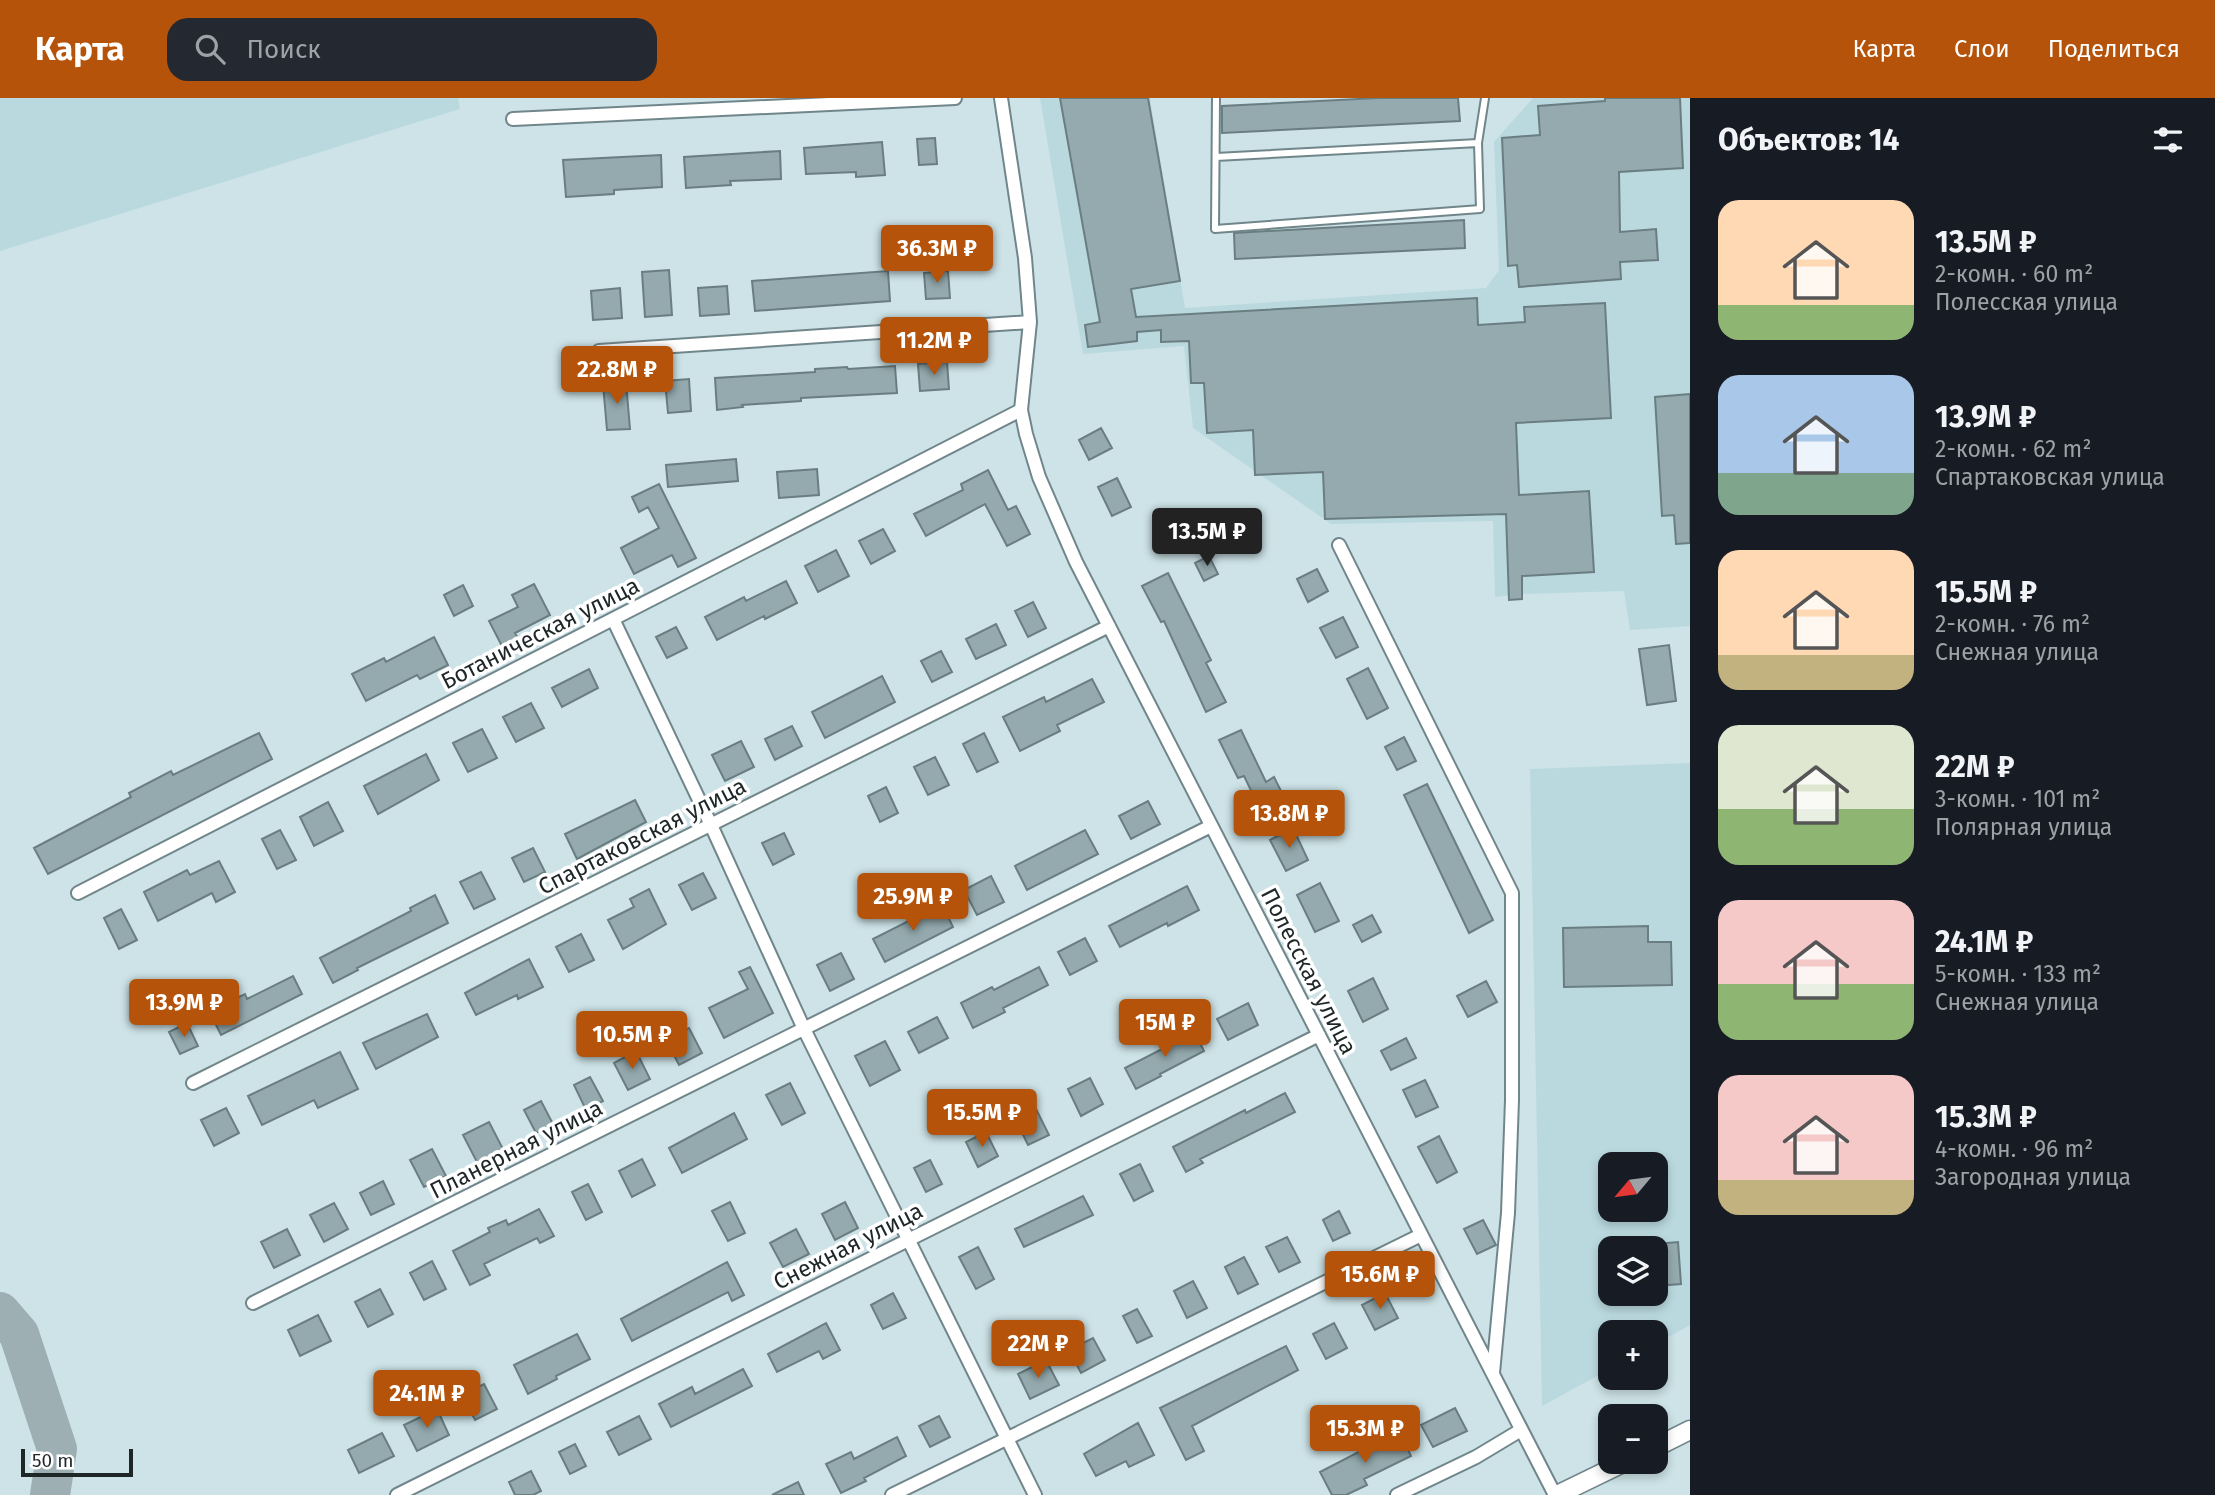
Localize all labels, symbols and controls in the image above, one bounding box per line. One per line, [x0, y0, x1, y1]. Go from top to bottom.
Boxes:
search box [167, 18, 657, 81]
text: Карта [35, 29, 125, 69]
icon: search [191, 30, 229, 68]
text: Поиск [247, 34, 321, 65]
text: Карта [1852, 35, 1916, 63]
text: Слои [1954, 35, 2010, 63]
text: Поделиться [2048, 35, 2180, 63]
icon: filters [2149, 121, 2187, 159]
text: Объектов: 14 [1718, 122, 1900, 158]
text: 13.5M ₽ [1935, 224, 2037, 260]
pin: 36.3M ₽ [872, 226, 1002, 285]
icon: home [1774, 228, 1858, 312]
text: 36.3M ₽ [897, 234, 977, 262]
text: 2-комн. · 60 m² [1935, 260, 2093, 288]
text: Полесская улица [1935, 288, 2118, 316]
pin: 11.2M ₽ [869, 317, 999, 377]
text: 11.2M ₽ [896, 326, 972, 354]
pin: 22.8M ₽ [552, 346, 682, 406]
text: 22.8M ₽ [577, 355, 657, 383]
text: 13.9M ₽ [1935, 399, 2036, 435]
icon: home [1774, 403, 1858, 487]
text: 2-комн. · 62 m² [1935, 435, 2091, 463]
text: Спартаковская улица [1935, 463, 2165, 491]
pin: 13.5M ₽ [1142, 508, 1272, 568]
text: 13.5M ₽ [1168, 517, 1246, 545]
street label: Ботаническая улица [436, 571, 644, 695]
text: 15.5M ₽ [1935, 574, 2037, 610]
icon: home [1774, 578, 1858, 662]
text: 2-комн. · 76 m² [1935, 610, 2090, 638]
text: Снежная улица [1935, 638, 2099, 666]
text: 22M ₽ [1935, 749, 2015, 785]
icon: home [1774, 753, 1858, 837]
street label: Спартаковская улица [533, 771, 751, 901]
text: 3-комн. · 101 m² [1935, 785, 2100, 813]
pin: 13.8M ₽ [1224, 790, 1354, 850]
text: 13.8M ₽ [1250, 799, 1328, 827]
text: Полярная улица [1935, 813, 2112, 841]
pin: 25.9M ₽ [848, 874, 978, 933]
text: 25.9M ₽ [873, 882, 953, 910]
street label: Полесская улица [1255, 883, 1363, 1059]
text: 24.1M ₽ [1935, 924, 2033, 960]
icon: home [1774, 928, 1858, 1012]
text: 5-комн. · 133 m² [1935, 960, 2101, 988]
pin: 13.9M ₽ [119, 979, 249, 1039]
text: 13.9M ₽ [145, 988, 223, 1016]
text: Снежная улица [1935, 988, 2099, 1016]
pin: 15M ₽ [1116, 1000, 1214, 1059]
text: 15M ₽ [1135, 1008, 1195, 1036]
pin: 10.5M ₽ [567, 1012, 697, 1071]
text: 10.5M ₽ [592, 1020, 672, 1048]
pin: 15.5M ₽ [917, 1090, 1047, 1149]
street label: Планерная улица [425, 1093, 607, 1205]
text: 15.5M ₽ [943, 1098, 1021, 1126]
text: 15.3M ₽ [1935, 1099, 2037, 1135]
icon: home [1774, 1103, 1858, 1187]
text: 4-комн. · 96 m² [1935, 1135, 2093, 1163]
north arrow [1598, 1152, 1668, 1222]
map controls [1598, 1152, 1668, 1474]
text: Загородная улица [1935, 1163, 2131, 1191]
street label: Снежная улица [769, 1196, 927, 1296]
button: layers [1598, 1236, 1668, 1306]
pin: 15.6M ₽ [1315, 1252, 1445, 1311]
text: 15.6M ₽ [1341, 1260, 1419, 1288]
pin: 22M ₽ [989, 1320, 1087, 1380]
button: + [1598, 1320, 1668, 1390]
text: 22M ₽ [1008, 1329, 1069, 1357]
pin: 24.1M ₽ [362, 1370, 492, 1430]
text: 24.1M ₽ [389, 1379, 465, 1407]
button: − [1598, 1404, 1668, 1474]
pin: 15.3M ₽ [1300, 1406, 1430, 1465]
text: 15.3M ₽ [1326, 1414, 1404, 1442]
scale bar [21, 1446, 133, 1478]
text: 50 m [32, 1449, 73, 1472]

